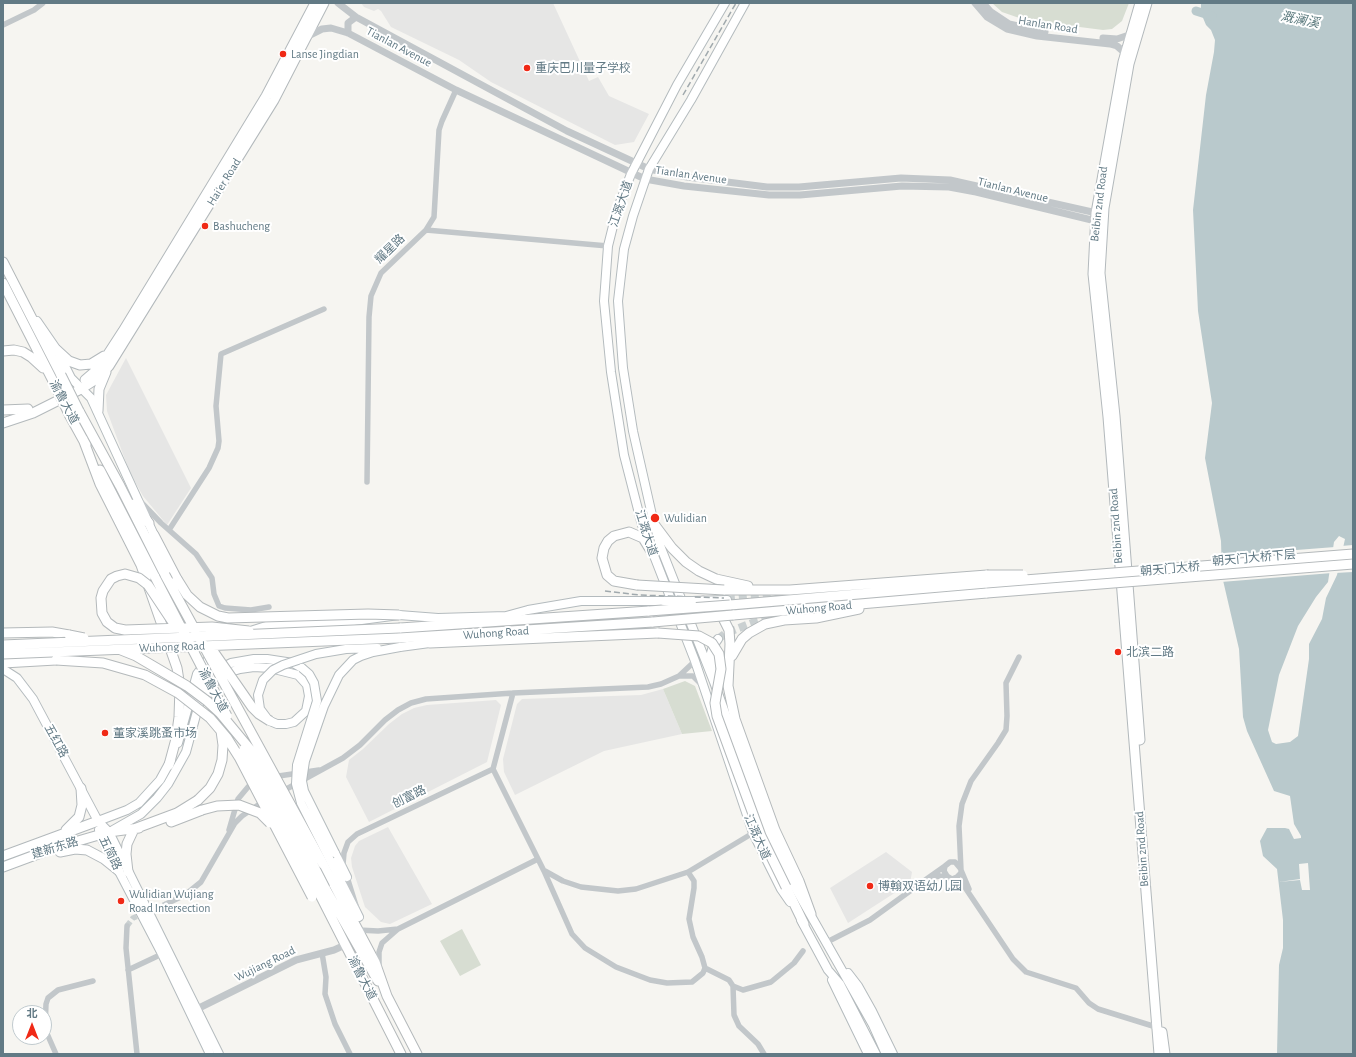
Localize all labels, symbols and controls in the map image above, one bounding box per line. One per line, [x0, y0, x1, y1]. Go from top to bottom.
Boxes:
water label: 溉澜溪 [1279, 9, 1321, 31]
street label: Hanlan Road [1017, 13, 1079, 37]
street label: Tianlan Avenue [364, 24, 434, 70]
place label: Lanse Jingdian [291, 47, 359, 61]
marker: Lanse Jingdian [278, 49, 288, 59]
place label: 重庆巴川量子学校 [535, 61, 631, 75]
marker: 重庆巴川量子学校 [522, 63, 532, 73]
street label: Hai'er Road [204, 156, 244, 208]
street label: Tianlan Avenue [654, 163, 728, 187]
street label: Beibin 2nd Road [1087, 166, 1111, 242]
street label: Tianlan Avenue [976, 174, 1050, 206]
street label: 江溉大道 [606, 179, 636, 229]
place label: Bashucheng [213, 219, 270, 233]
marker: Bashucheng [200, 221, 210, 231]
street label: 耀星路 [372, 231, 408, 267]
street label: 渝鲁大道 [46, 377, 82, 427]
street label: Beibin 2nd Road [1106, 488, 1126, 564]
street label: 江溉大道 [632, 508, 660, 558]
place label: Wulidian [664, 511, 707, 525]
marker: Wulidian [649, 512, 661, 524]
street label: 朝天门大桥下层 [1212, 547, 1296, 569]
street label: 朝天门大桥 [1139, 559, 1201, 579]
street label: Wuhong Road [785, 598, 853, 618]
street label: Wuhong Road [463, 624, 529, 642]
street label: Wuhong Road [139, 639, 205, 655]
place label: 北滨二路 [1126, 645, 1174, 659]
marker: 北滨二路 [1113, 647, 1123, 657]
street label: 渝鲁大道 [195, 665, 231, 715]
street label: 五红路 [41, 722, 71, 760]
place label: 董家溪跳蚤市场 [113, 726, 197, 740]
marker: 董家溪跳蚤市场 [100, 728, 110, 738]
street label: 创富路 [390, 783, 428, 811]
street label: Beibin 2nd Road [1132, 811, 1152, 887]
street label: 江溉大道 [741, 812, 773, 862]
street label: 建新东路 [30, 834, 80, 862]
street label: 五简路 [96, 834, 124, 872]
place label: 博翰双语幼儿园 [878, 879, 962, 893]
marker: 博翰双语幼儿园 [865, 881, 875, 891]
place label: Wulidian Wujiang Road Intersection [129, 887, 214, 915]
marker: Wulidian Wujiang Road Intersection [116, 896, 126, 906]
street label: Wujiang Road [232, 943, 298, 985]
street label: 渝鲁大道 [345, 953, 379, 1003]
north arrow [12, 1005, 52, 1045]
text: 北 [27, 1008, 38, 1019]

